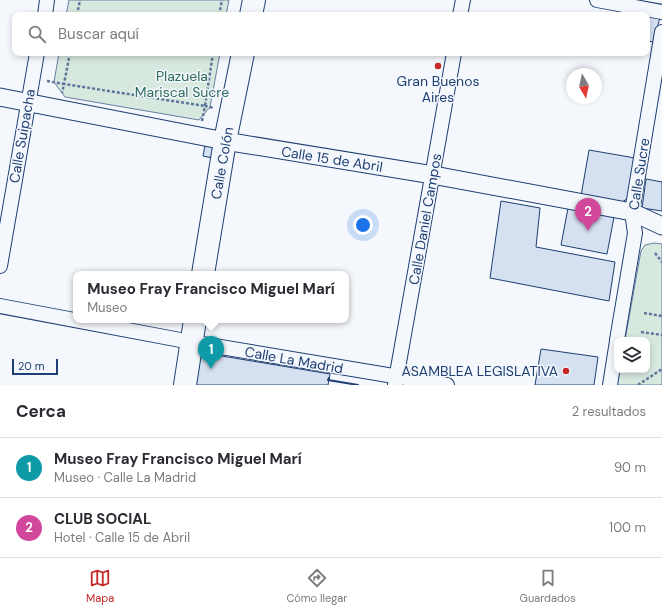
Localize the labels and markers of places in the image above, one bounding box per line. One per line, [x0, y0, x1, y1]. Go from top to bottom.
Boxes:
marker: Gran Buenos Aires [433, 61, 443, 71]
place label: Gran Buenos Aires [397, 72, 479, 106]
pin: 2 [575, 198, 601, 231]
pin: 1 [198, 336, 224, 369]
place label: ASAMBLEA LEGISLATIVA [401, 362, 558, 380]
marker: ASAMBLEA LEGISLATIVA [561, 366, 571, 376]

